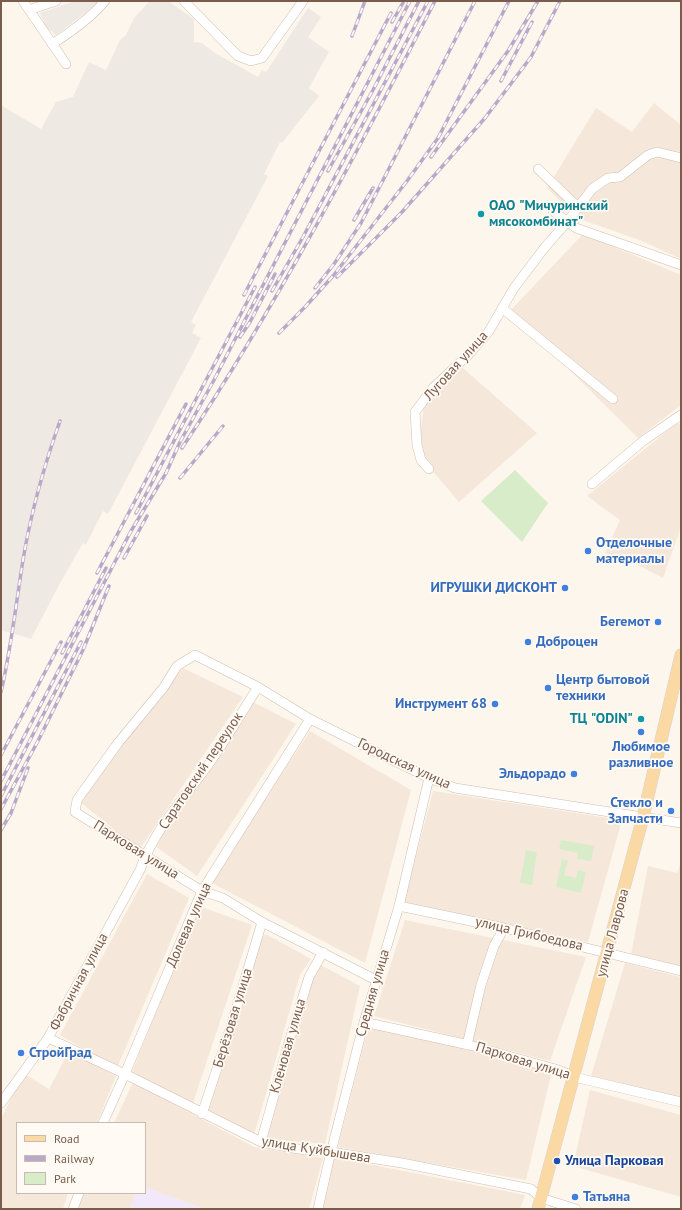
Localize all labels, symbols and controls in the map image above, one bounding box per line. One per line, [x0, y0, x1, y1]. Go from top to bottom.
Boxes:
place label: ОАО "Мичуринский мясокомбинат" [489, 198, 608, 230]
marker: ОАО "Мичуринский мясокомбинат" [476, 209, 486, 219]
street label: Луговая улица [420, 328, 492, 404]
place label: Отделочные материалы [596, 535, 672, 568]
marker: Отделочные материалы [583, 546, 593, 556]
place label: ИГРУШКИ ДИСКОНТ [430, 580, 557, 596]
marker: ИГРУШКИ ДИСКОНТ [560, 583, 570, 593]
place label: Бегемот [600, 614, 650, 630]
marker: Бегемот [653, 617, 663, 627]
place label: Доброцен [536, 634, 598, 650]
marker: Доброцен [523, 637, 533, 647]
place label: Центр бытовой техники [556, 672, 650, 704]
marker: Центр бытовой техники [543, 683, 553, 693]
place label: Инструмент 68 [395, 696, 487, 712]
marker: Инструмент 68 [490, 699, 500, 709]
street label: Саратовский переулок [155, 709, 247, 833]
place label: ТЦ "ODIN" [570, 711, 633, 727]
marker: ТЦ "ODIN" [636, 714, 646, 724]
marker: Любимое разливное [636, 727, 646, 737]
street label: Городская улица [355, 735, 453, 793]
place label: Любимое разливное [609, 739, 673, 772]
place label: Эльдорадо [499, 766, 566, 782]
marker: Эльдорадо [569, 769, 579, 779]
place label: Стекло и Запчасти [608, 795, 663, 828]
marker: Стекло и Запчасти [666, 806, 676, 816]
street label: Парковая улица [90, 817, 182, 883]
street label: Долевая улица [163, 880, 215, 970]
street label: улица Лаврова [593, 887, 633, 979]
street label: улица Грибоедова [473, 913, 585, 955]
street label: Фабричная улица [46, 930, 112, 1034]
street label: Средняя улица [352, 947, 394, 1039]
street label: Берёзовая улица [210, 966, 256, 1070]
street label: Кленовая улица [266, 997, 310, 1095]
street label: Парковая улица [474, 1039, 572, 1083]
place label: СтройГрад [29, 1045, 92, 1061]
marker: СтройГрад [16, 1048, 26, 1058]
legend [16, 1122, 146, 1194]
text: Road [54, 1131, 79, 1146]
street label: улица Куйбышева [260, 1133, 372, 1167]
text: Railway [54, 1151, 94, 1166]
place label: Улица Парковая [565, 1153, 664, 1169]
marker: Улица Парковая [552, 1156, 562, 1166]
text: Park [54, 1171, 76, 1186]
place label: Татьяна [583, 1189, 630, 1205]
marker: Татьяна [570, 1192, 580, 1202]

